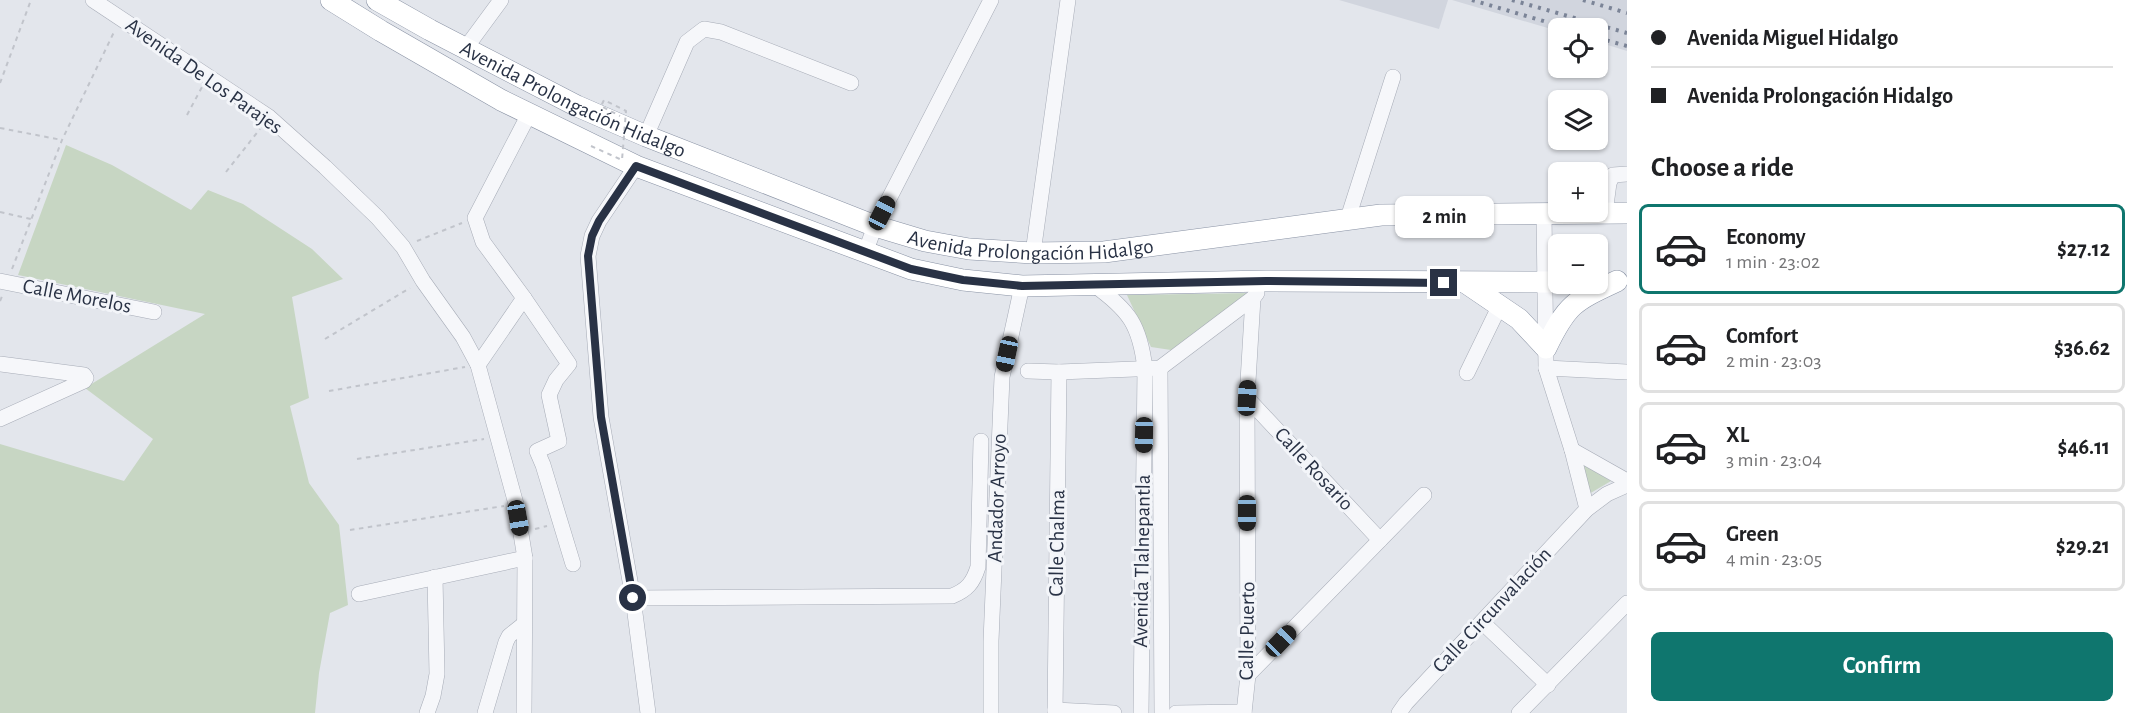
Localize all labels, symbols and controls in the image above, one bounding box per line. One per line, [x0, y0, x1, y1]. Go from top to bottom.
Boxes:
street label: Avenida De Los Parajes [122, 14, 286, 138]
map controls [1548, 18, 1608, 294]
button: locate [1548, 18, 1608, 78]
text: Avenida Miguel Hidalgo [1687, 27, 1898, 49]
street label: Avenida Prolongación Hidalgo [457, 37, 689, 161]
text: Avenida Prolongación Hidalgo [1687, 85, 1953, 107]
button: layers [1548, 90, 1608, 150]
text: Choose a ride [1651, 154, 1794, 181]
button: + [1548, 162, 1608, 222]
car [866, 193, 898, 233]
callout: 2 min [1394, 196, 1494, 238]
text: 2 min [1422, 207, 1467, 227]
icon: car [1654, 222, 1708, 276]
street label: Avenida Prolongación Hidalgo [905, 226, 1155, 264]
text: Economy [1726, 226, 1806, 248]
button: − [1548, 234, 1608, 294]
text: $27.12 [2057, 238, 2110, 260]
text: 1 min · 23:02 [1726, 252, 1820, 272]
route end [1430, 269, 1457, 296]
street label: Calle Morelos [21, 275, 133, 317]
icon: car [1654, 321, 1708, 375]
text: Comfort [1726, 325, 1798, 347]
car [994, 335, 1020, 373]
text: $36.62 [2054, 337, 2110, 359]
text: 2 min · 23:03 [1726, 351, 1821, 371]
car [1237, 380, 1257, 416]
car [1135, 417, 1153, 453]
icon: car [1654, 420, 1708, 474]
street label: Calle Rosario [1271, 424, 1357, 514]
text: XL [1726, 424, 1749, 446]
street label: Andador Arroyo [984, 433, 1010, 563]
text: $46.11 [2058, 436, 2110, 458]
text: 3 min · 23:04 [1726, 450, 1822, 470]
street label: Avenida Tlalnepantla [1130, 474, 1154, 648]
street label: Calle Chalma [1046, 489, 1068, 597]
car [1238, 495, 1256, 531]
car [506, 499, 530, 537]
icon: car [1654, 519, 1708, 573]
text: Green [1726, 523, 1779, 545]
text: $29.21 [2056, 535, 2110, 557]
street label: Calle Circunvalación [1429, 543, 1555, 677]
text: 4 min · 23:05 [1726, 549, 1822, 569]
street label: Calle Puerto [1236, 582, 1258, 680]
route start [619, 584, 646, 611]
car [1262, 622, 1300, 660]
button: Confirm [1651, 632, 2113, 701]

